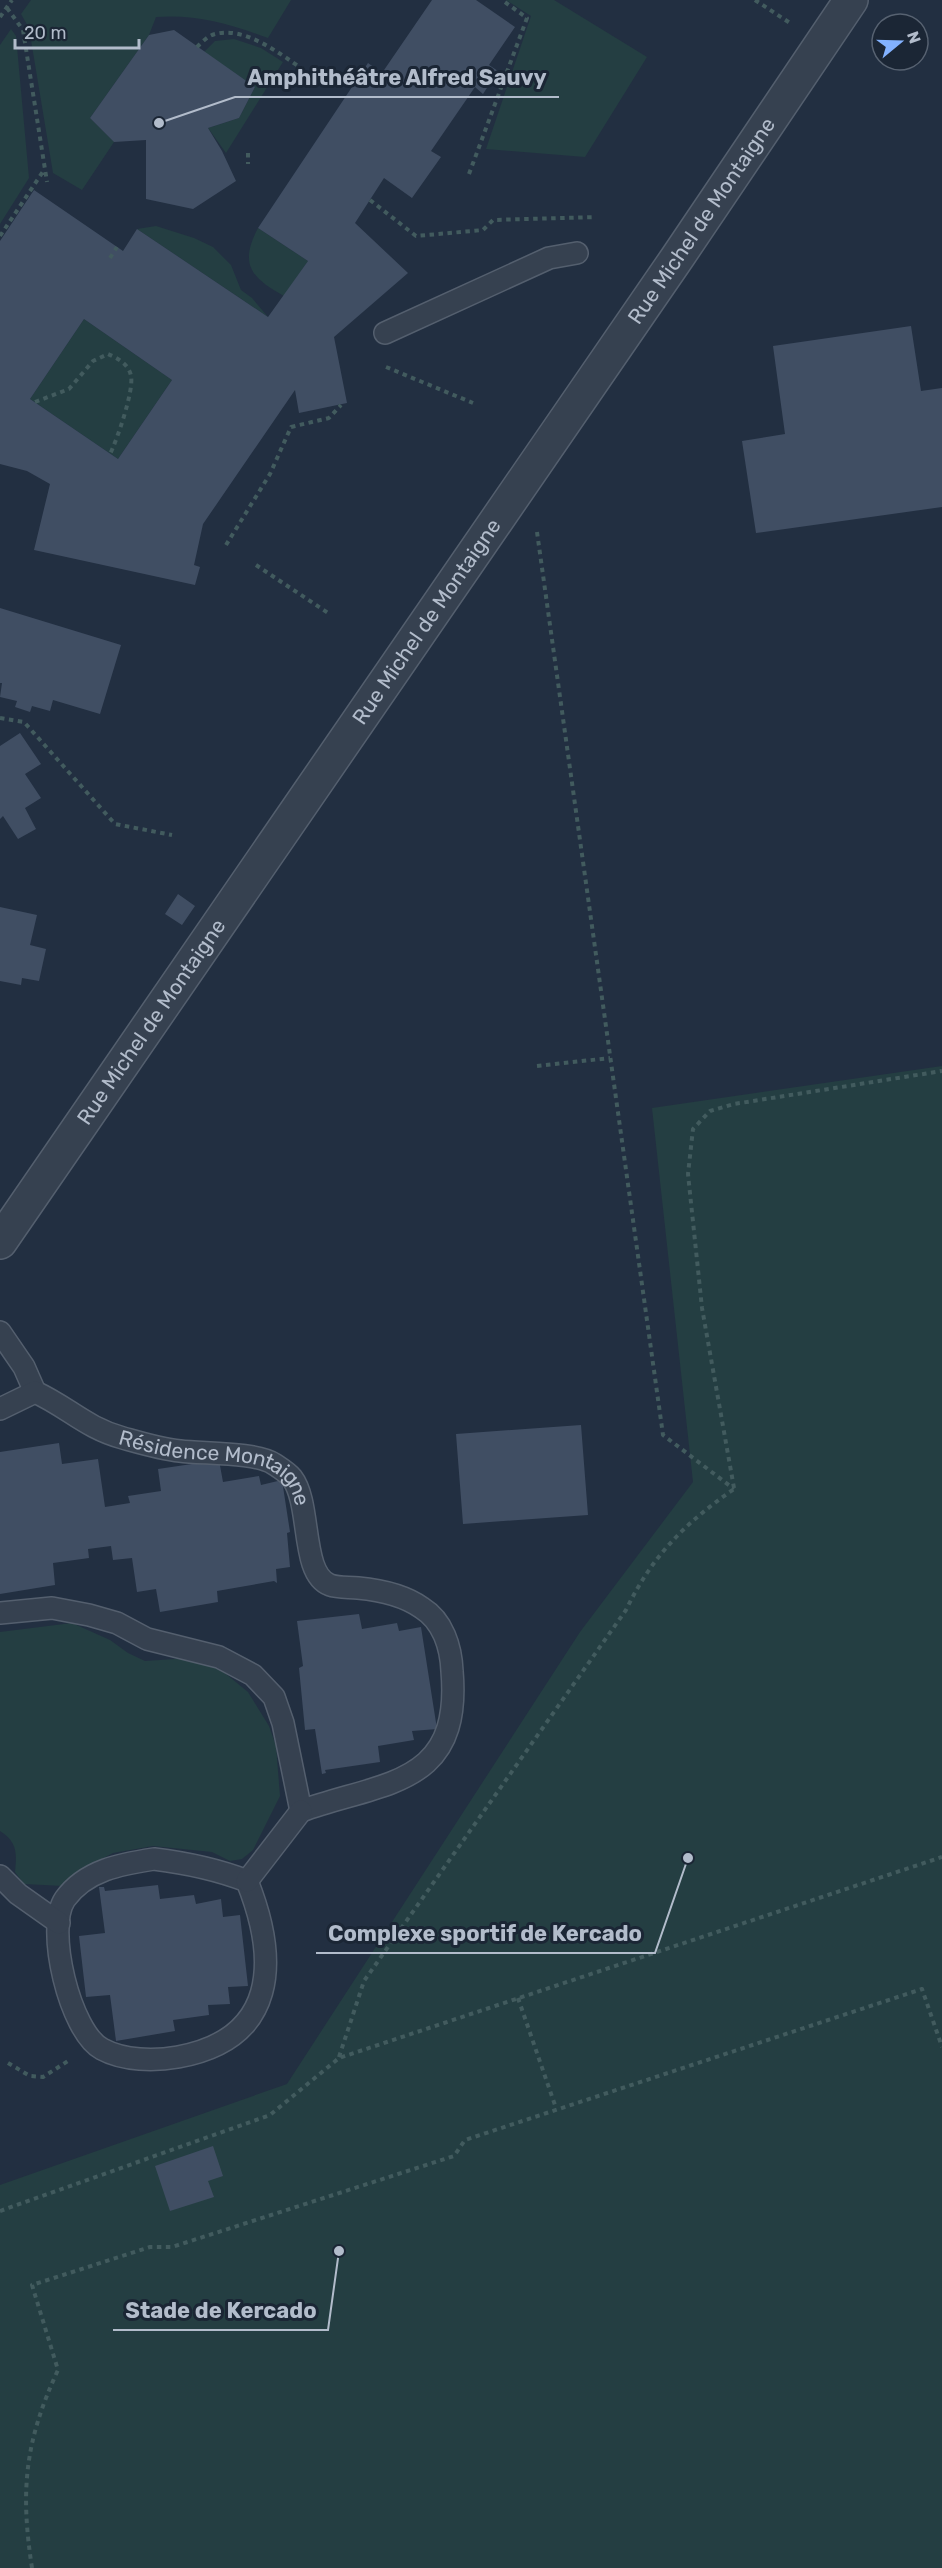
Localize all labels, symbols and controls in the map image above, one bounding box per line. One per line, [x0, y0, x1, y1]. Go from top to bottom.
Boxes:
scale bar [15, 12, 140, 50]
north arrow [870, 12, 930, 72]
text: 20 m [24, 22, 66, 44]
text: N [903, 29, 925, 46]
callout: Amphithéâtre Alfred Sauvy [235, 57, 559, 97]
text: Amphithéâtre Alfred Sauvy [247, 64, 547, 91]
street label: Rue Michel de Montaigne [622, 113, 780, 329]
street label: Rue Michel de Montaigne [347, 514, 506, 729]
street label: Rue Michel de Montaigne [71, 914, 230, 1129]
street label: Résidence Montaigne [116, 1424, 315, 1508]
callout: Complexe sportif de Kercado [316, 1913, 655, 1953]
text: Complexe sportif de Kercado [328, 1920, 642, 1947]
callout: Stade de Kercado [113, 2290, 328, 2330]
text: Stade de Kercado [125, 2297, 317, 2324]

